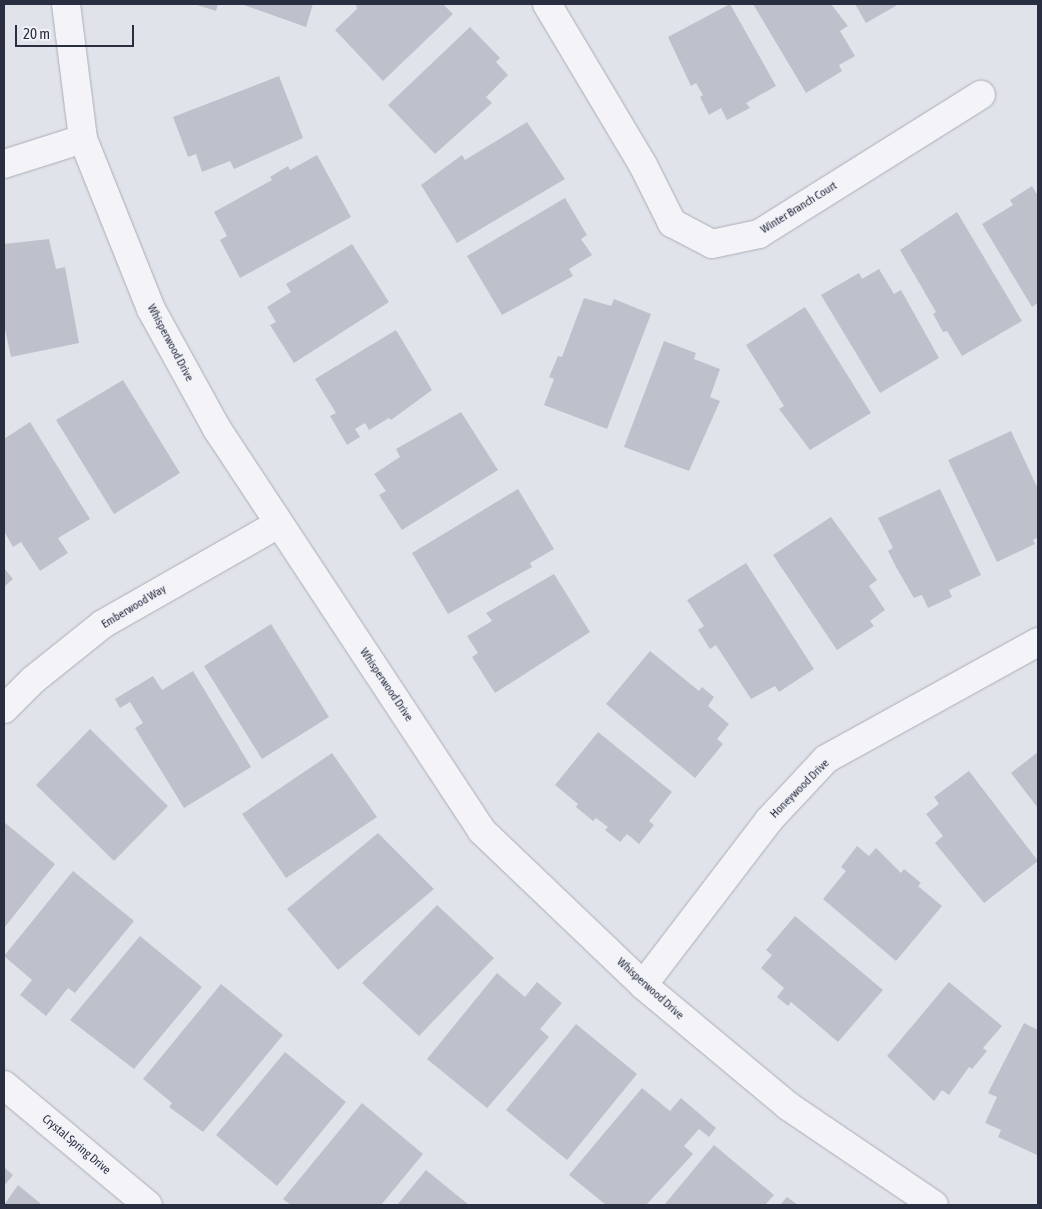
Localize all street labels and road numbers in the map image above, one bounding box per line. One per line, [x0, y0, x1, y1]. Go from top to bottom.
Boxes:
street label: Winter Branch Court [758, 179, 840, 237]
street label: Whisperwood Drive [144, 302, 196, 384]
street label: Emberwood Way [99, 582, 169, 632]
street label: Whisperwood Drive [356, 646, 416, 724]
street label: Honeywood Drive [767, 756, 833, 822]
street label: Whisperwood Drive [614, 955, 686, 1023]
street label: Crystal Spring Drive [39, 1112, 113, 1178]

